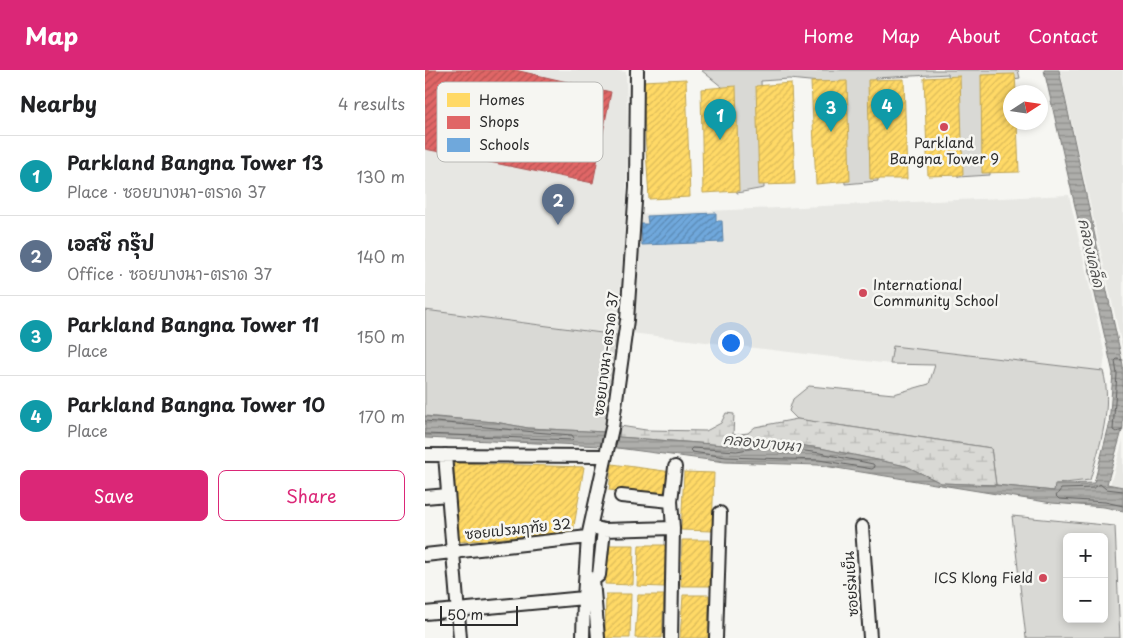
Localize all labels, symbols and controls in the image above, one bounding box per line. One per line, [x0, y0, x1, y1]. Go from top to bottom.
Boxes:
text: Map [25, 17, 78, 53]
text: Home [803, 22, 853, 49]
text: Map [881, 22, 920, 49]
text: About [948, 22, 1000, 49]
text: Contact [1028, 22, 1098, 49]
legend [437, 82, 603, 162]
north arrow [1003, 85, 1048, 130]
text: Nearby [20, 87, 97, 119]
text: Homes [479, 89, 525, 110]
pin: 4 [871, 89, 903, 130]
text: 4 results [338, 91, 405, 115]
pin: 3 [815, 91, 847, 132]
pin: 1 [704, 99, 736, 140]
text: Shops [479, 111, 519, 132]
marker: Parkland Bangna Tower 9 [938, 121, 950, 133]
place label: Parkland Bangna Tower 9 [889, 132, 999, 169]
text: Schools [479, 134, 529, 155]
text: Parkland Bangna Tower 13 [67, 148, 323, 176]
text: 1 [32, 164, 40, 188]
text: 130 m [357, 164, 405, 188]
text: Place · ซอยบางนา-ตราด 37 [67, 179, 266, 203]
pin: 2 [542, 184, 574, 225]
water label: คลองเคล็ด [1073, 216, 1112, 290]
text: เอสซี กรุ๊ป [67, 229, 154, 257]
text: 2 [30, 244, 42, 268]
text: 140 m [357, 244, 405, 268]
text: Office · ซอยบางนา-ตราด 37 [67, 261, 272, 285]
place label: International Community School [873, 274, 998, 311]
marker: International Community School [857, 287, 869, 299]
street label: ซอยบางนา-ตราด 37 [587, 290, 624, 417]
text: Parkland Bangna Tower 11 [67, 310, 319, 338]
text: 3 [31, 324, 41, 348]
text: 150 m [357, 324, 405, 348]
your location [718, 330, 744, 356]
text: Place [67, 338, 108, 362]
text: Parkland Bangna Tower 10 [67, 390, 325, 418]
text: 4 [31, 404, 41, 428]
text: 170 m [359, 404, 405, 428]
text: Place [67, 418, 108, 442]
water label: คลองบางนา [722, 426, 804, 457]
button: Save [20, 470, 208, 521]
button: Share [218, 470, 405, 521]
street label: ซอยเปรมฤทัย 32 [464, 512, 572, 545]
map controls [1063, 533, 1108, 623]
button: + [1063, 533, 1108, 578]
street label: ซอยร่มเย็น [838, 550, 863, 617]
place label: ICS Klong Field [934, 567, 1033, 588]
marker: ICS Klong Field [1037, 572, 1049, 584]
button: − [1063, 578, 1108, 623]
scale bar [440, 603, 517, 626]
text: 50 m [447, 604, 483, 625]

